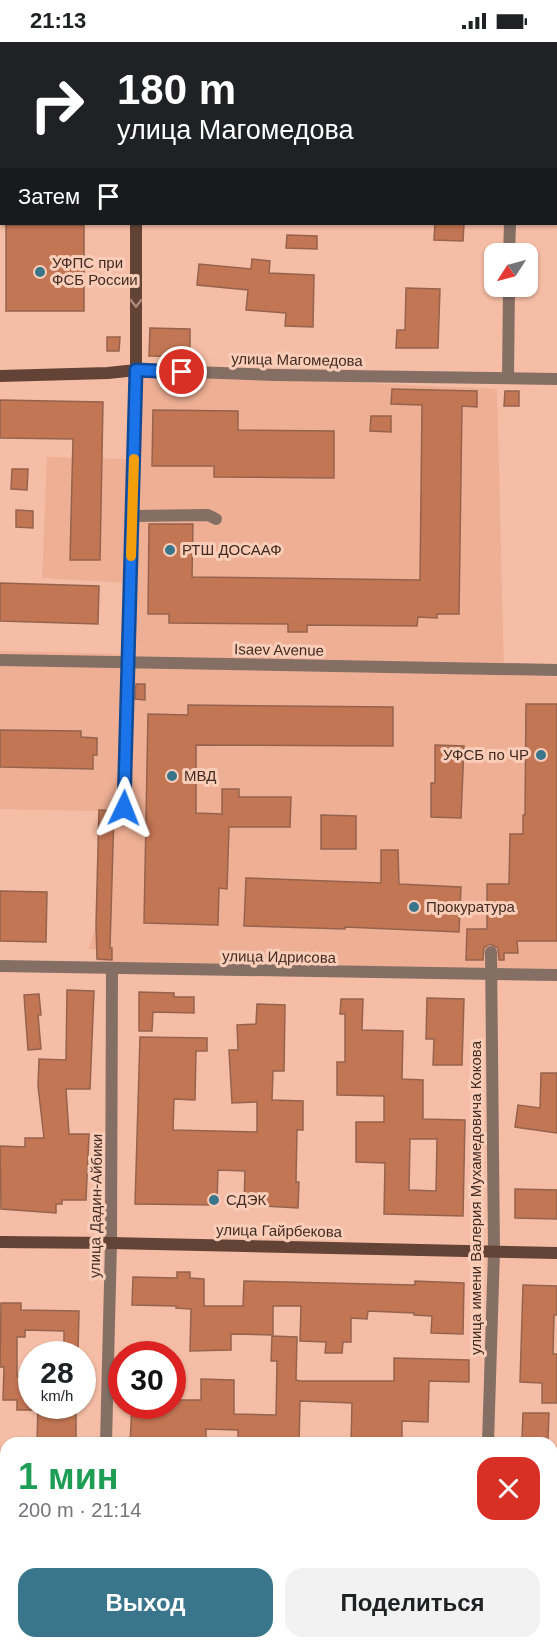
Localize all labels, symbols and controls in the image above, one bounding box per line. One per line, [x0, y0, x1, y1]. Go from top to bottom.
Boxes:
text: 21:13 [30, 8, 86, 33]
icon: right [18, 66, 96, 144]
text: 180 m [117, 66, 236, 113]
text: улица Магомедова [117, 115, 354, 145]
icon: arrive [92, 180, 125, 213]
text: Затем [18, 184, 80, 209]
north arrow [484, 243, 538, 297]
map controls [484, 243, 538, 297]
place label: УФПС при ФСБ России [52, 254, 138, 288]
marker: УФПС при ФСБ России [33, 265, 47, 279]
one-way arrow [130, 298, 142, 307]
pin [156, 346, 207, 397]
street label: улица Магомедова [231, 350, 364, 369]
icon: arrive [165, 355, 198, 388]
place label: РТШ ДОСААФ [182, 541, 282, 558]
marker: РТШ ДОСААФ [163, 543, 177, 557]
street label: Isaev Avenue [234, 640, 324, 659]
place label: УФСБ по ЧР [443, 746, 529, 763]
marker: УФСБ по ЧР [534, 748, 548, 762]
place label: МВД [184, 767, 216, 784]
marker: МВД [165, 769, 179, 783]
position arrow [92, 776, 156, 840]
place label: Прокуратура [426, 898, 516, 915]
marker: Прокуратура [407, 900, 421, 914]
street label: улица Идрисова [222, 947, 337, 966]
street label: улица имени Валерия Мухамедовича Кокова [467, 1040, 484, 1355]
street label: улица Дадин-Айбики [86, 1134, 105, 1278]
place label: СДЭК [226, 1191, 266, 1208]
marker: СДЭК [207, 1193, 221, 1207]
street label: улица Гайрбекова [216, 1221, 343, 1240]
speed limit sign: 30 [108, 1341, 186, 1419]
text: 28 [40, 1356, 74, 1389]
text: km/h [41, 1387, 73, 1404]
text: 1 мин [18, 1456, 119, 1497]
button: close [477, 1457, 540, 1520]
text: 200 m · 21:14 [18, 1499, 141, 1521]
button: Выход [18, 1568, 273, 1637]
button: Поделиться [285, 1568, 540, 1637]

